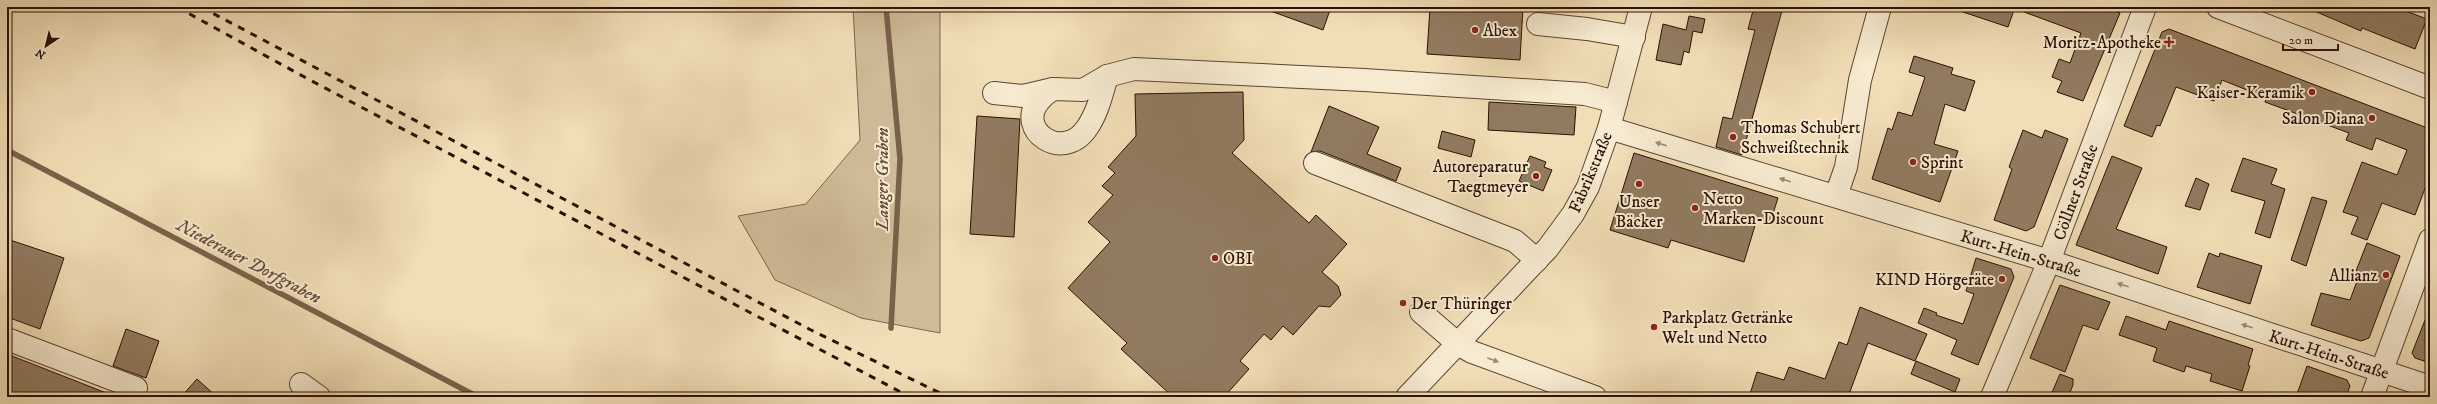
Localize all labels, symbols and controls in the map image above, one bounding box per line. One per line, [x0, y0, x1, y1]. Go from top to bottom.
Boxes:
place label: Abex [1483, 20, 1518, 42]
marker: Abex [1470, 25, 1480, 35]
north arrow [26, 26, 66, 66]
scale bar [2283, 26, 2338, 52]
place label: Moritz-Apotheke [2043, 32, 2161, 54]
text: 20 m [2289, 33, 2313, 48]
marker: Moritz-Apotheke [2164, 37, 2174, 47]
text: N [33, 45, 49, 62]
place label: Kaiser-Keramik [2197, 82, 2305, 104]
marker: Kaiser-Keramik [2307, 87, 2317, 97]
place label: Salon Diana [2282, 108, 2365, 130]
marker: Salon Diana [2367, 113, 2377, 123]
place label: Thomas Schubert Schweißtechnik [1741, 117, 1861, 159]
water label: Langer Graben [872, 128, 894, 231]
street label: Fabrikstraße [1564, 128, 1618, 216]
marker: Thomas Schubert Schweißtechnik [1728, 132, 1738, 142]
one-way arrow [1655, 141, 1667, 147]
street label: Cöllner Straße [2048, 141, 2104, 243]
place label: Sprint [1921, 152, 1964, 174]
place label: Autoreparatur Taegtmeyer [1433, 156, 1529, 198]
marker: Sprint [1908, 157, 1918, 167]
marker: Autoreparatur Taegtmeyer [1531, 171, 1541, 181]
one-way arrow [1779, 177, 1791, 183]
marker: Unser Bäcker [1634, 179, 1644, 189]
place label: Netto Marken-Discount [1703, 188, 1824, 230]
place label: Unser Bäcker [1616, 191, 1663, 233]
marker: Netto Marken-Discount [1690, 203, 1700, 213]
water label: Niederauer Dorfgraben [172, 214, 324, 309]
street label: Kurt-Hein-Straße [1958, 225, 2084, 283]
place label: OBI [1223, 248, 1253, 270]
marker: OBI [1210, 253, 1220, 263]
place label: Allianz [2329, 265, 2379, 287]
place label: KIND Hörgeräte [1875, 269, 1994, 291]
marker: Allianz [2381, 270, 2391, 280]
marker: KIND Hörgeräte [1997, 274, 2007, 284]
one-way arrow [2117, 282, 2129, 288]
place label: Der Thüringer [1411, 293, 1512, 315]
marker: Der Thüringer [1398, 298, 1408, 308]
place label: Parkplatz Getränke Welt und Netto [1661, 307, 1793, 349]
marker: Parkplatz Getränke Welt und Netto [1649, 322, 1659, 332]
one-way arrow [2240, 323, 2252, 329]
street label: Kurt-Hein-Straße [2266, 325, 2392, 385]
one-way arrow [1488, 357, 1500, 363]

